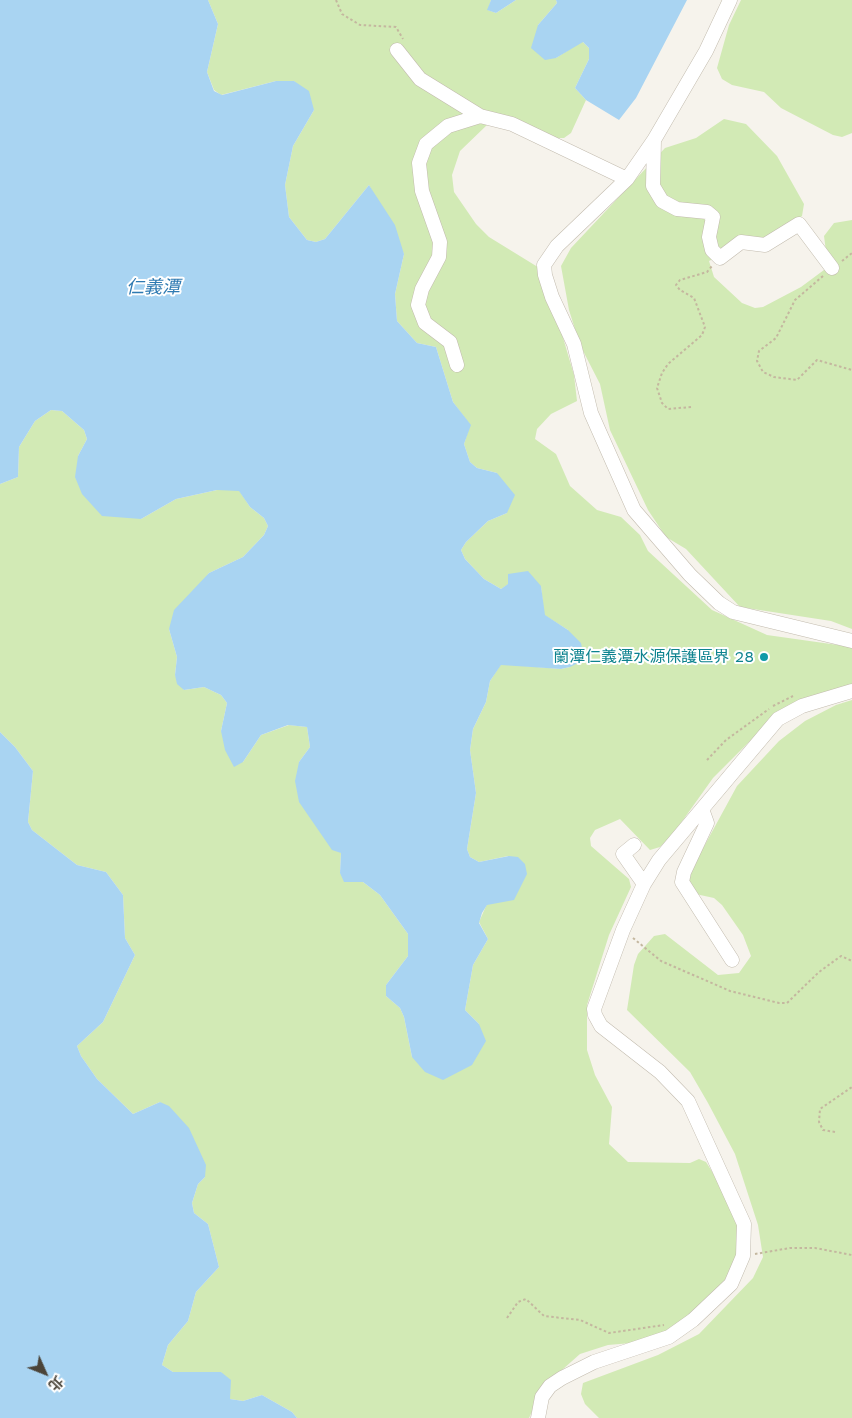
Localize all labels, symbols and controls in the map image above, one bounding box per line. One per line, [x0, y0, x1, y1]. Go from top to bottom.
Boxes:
water label: 仁義潭 [126, 277, 180, 299]
place label: 蘭潭仁義潭水源保護區界 28 [553, 647, 754, 667]
marker: 蘭潭仁義潭水源保護區界 28 [758, 651, 770, 663]
north arrow [20, 1348, 70, 1398]
text: 北 [45, 1373, 66, 1394]

